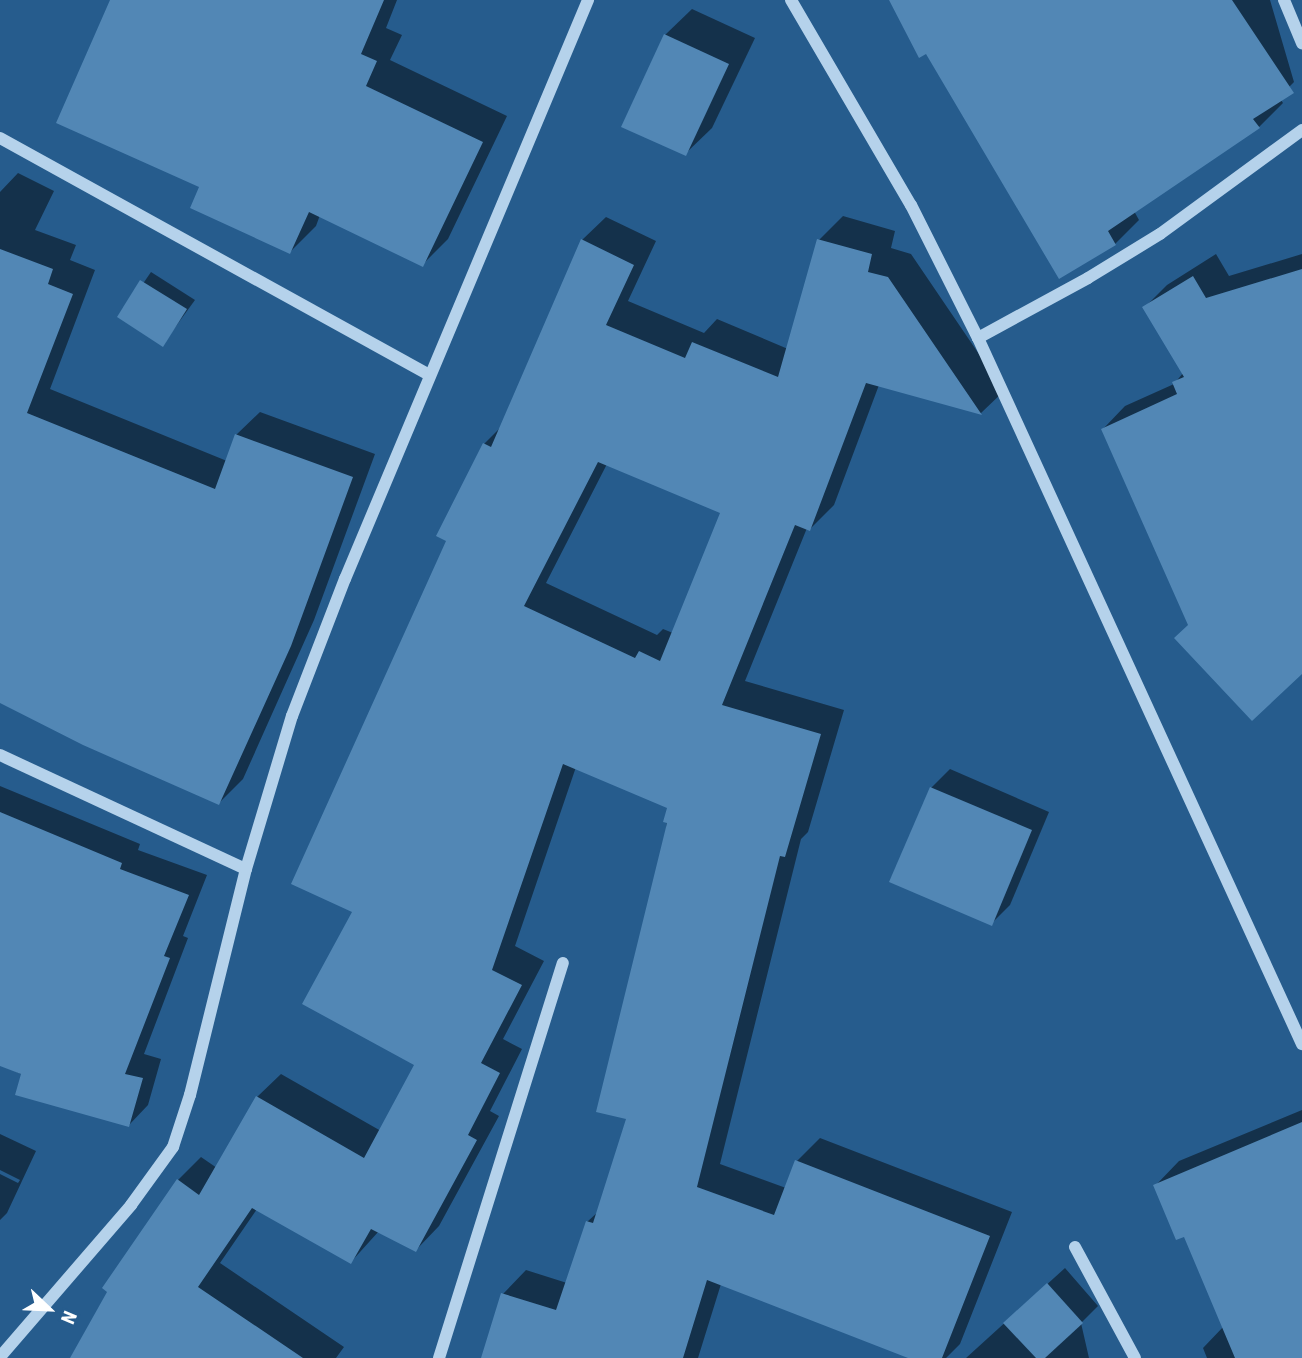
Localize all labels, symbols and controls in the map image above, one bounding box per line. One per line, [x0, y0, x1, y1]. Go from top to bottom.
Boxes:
north arrow [14, 1274, 84, 1344]
text: N [56, 1308, 82, 1327]

